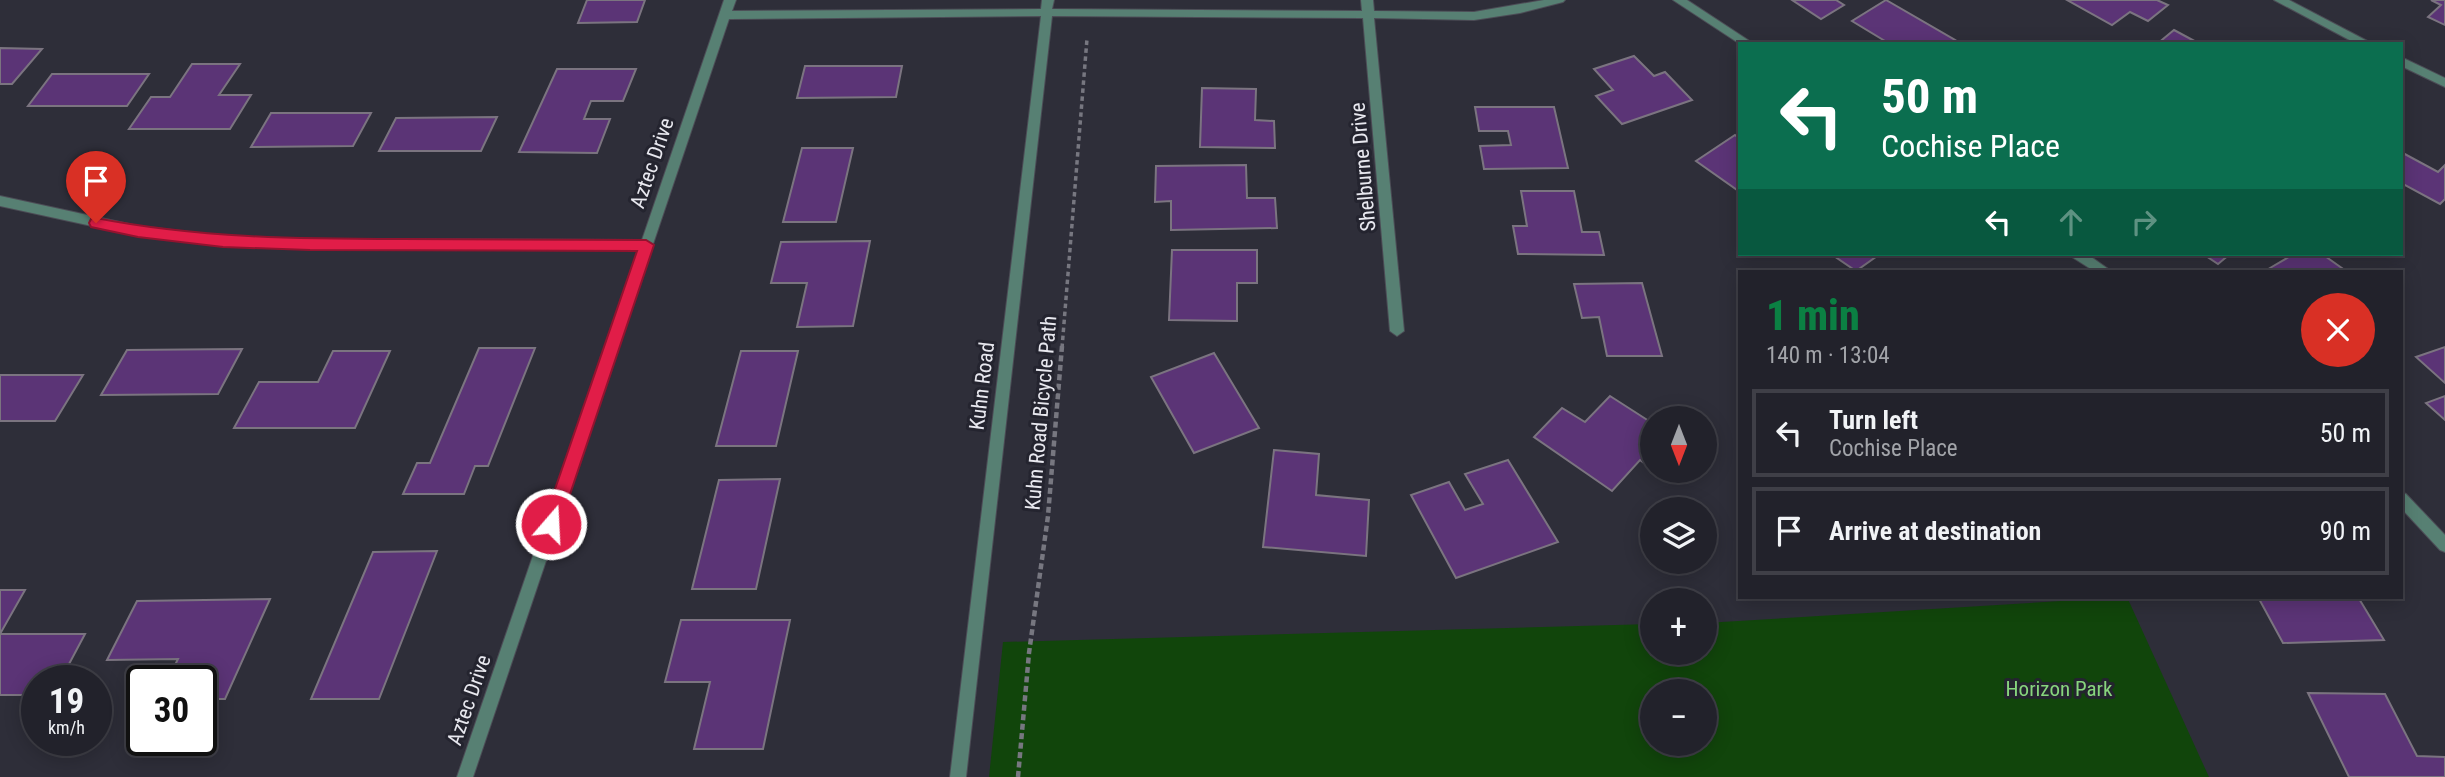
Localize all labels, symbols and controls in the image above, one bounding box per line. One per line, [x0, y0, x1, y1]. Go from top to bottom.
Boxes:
text: 50 m [1881, 68, 1978, 125]
icon: left [1766, 70, 1857, 161]
street label: Shelburne Drive [1345, 101, 1381, 232]
street label: Aztec Drive [625, 115, 679, 211]
text: Cochise Place [1881, 127, 2060, 165]
pin [66, 151, 126, 223]
icon: arrive [77, 162, 115, 200]
icon: left [1979, 203, 2017, 241]
icon: ahead [2052, 203, 2090, 241]
icon: right [2125, 203, 2163, 241]
text: 1 min [1766, 291, 1860, 340]
button: close [2301, 293, 2375, 367]
street label: Kuhn Road Bicycle Path [1021, 315, 1061, 511]
street label: Kuhn Road [965, 341, 999, 431]
text: 140 m · 13:04 [1766, 342, 1890, 369]
text: Turn left [1829, 405, 1918, 435]
north arrow [1640, 406, 1717, 483]
map controls [1640, 406, 1717, 756]
icon: left [1770, 414, 1808, 452]
text: 50 m [2320, 418, 2371, 448]
text: Cochise Place [1829, 435, 1958, 462]
position arrow [514, 487, 588, 561]
button: layers [1640, 497, 1717, 574]
icon: arrive [1770, 512, 1808, 550]
text: Arrive at destination [1829, 516, 2041, 546]
text: 90 m [2320, 516, 2371, 546]
button: + [1640, 588, 1717, 665]
street label: Aztec Drive [442, 652, 496, 748]
speed limit sign: 30 [126, 665, 217, 756]
park label: Horizon Park [2006, 677, 2113, 701]
button: − [1640, 679, 1717, 756]
text: 19 [49, 681, 84, 722]
text: km/h [48, 717, 85, 738]

